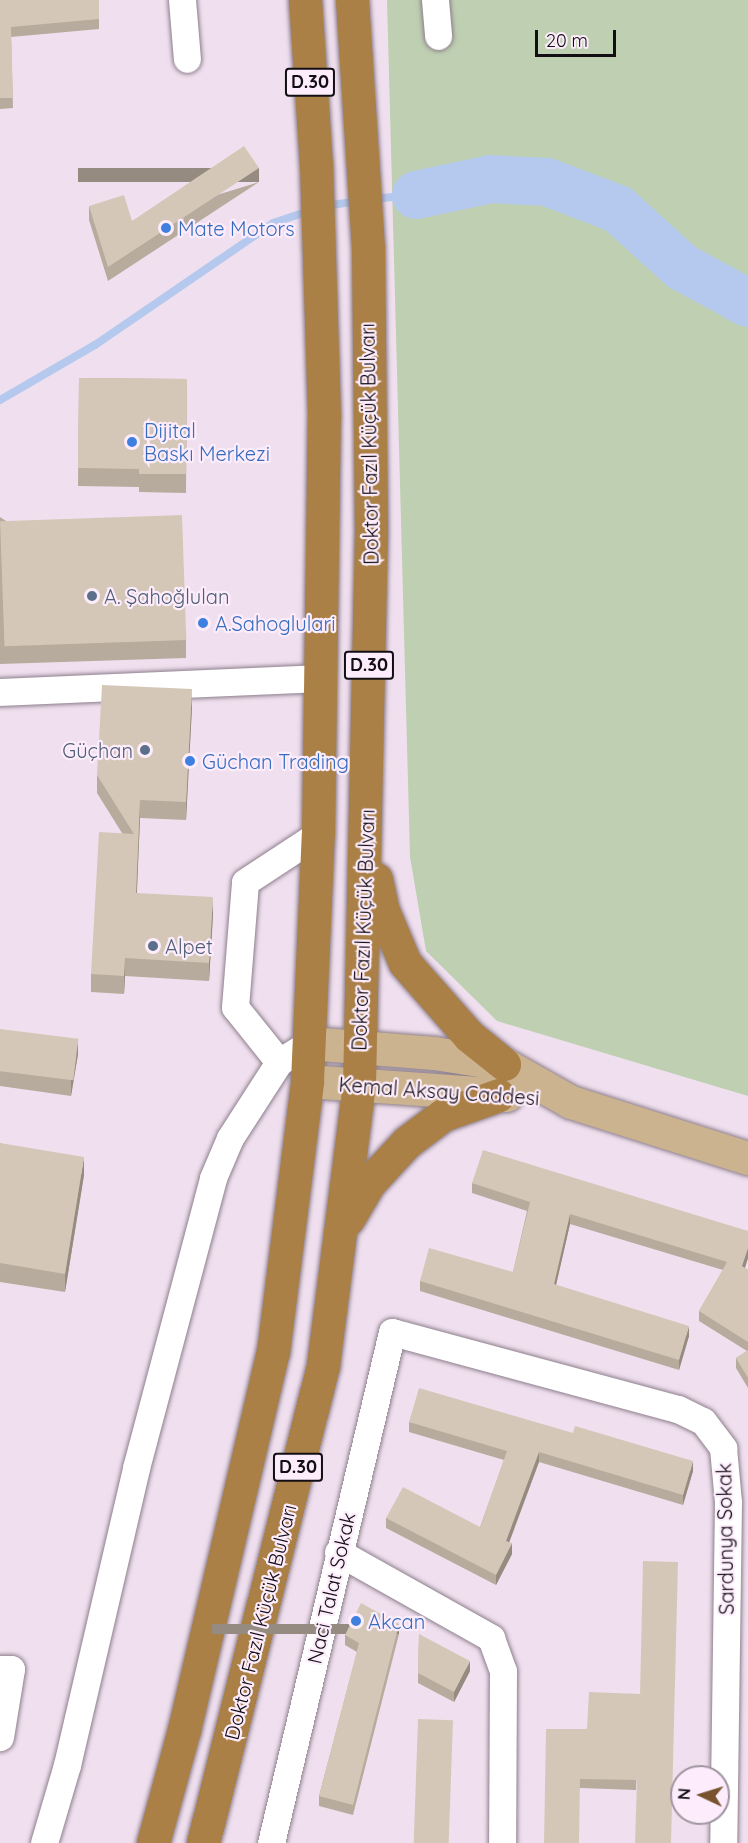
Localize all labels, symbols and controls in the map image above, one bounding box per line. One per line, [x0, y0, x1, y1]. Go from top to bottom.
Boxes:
scale bar [538, 18, 619, 56]
text: 20 m [546, 29, 588, 52]
road number: D.30 [284, 67, 336, 97]
place label: Mate Motors [178, 216, 295, 240]
marker: Mate Motors [159, 221, 173, 235]
street label: Doktor Fazıl Küçük Bulvarı [355, 323, 383, 565]
place label: Dijital Baskı Merkezi [144, 418, 270, 465]
marker: Dijital Baskı Merkezi [125, 435, 139, 449]
place label: A. Şahoğlulan [104, 584, 229, 608]
marker: A. Şahoğlulan [85, 589, 99, 603]
place label: A.Sahoglulari [215, 611, 335, 635]
marker: A.Sahoglulari [196, 616, 210, 630]
road number: D.30 [344, 650, 394, 680]
place label: Güçhan [62, 738, 133, 762]
marker: Güçhan [138, 743, 152, 757]
place label: Güchan Trading [202, 749, 349, 773]
marker: Güchan Trading [183, 754, 197, 768]
street label: Doktor Fazıl Küçük Bulvarı [347, 809, 379, 1051]
place label: Alpet [165, 934, 213, 958]
marker: Alpet [146, 939, 160, 953]
street label: Kemal Aksay Caddesi [338, 1072, 540, 1110]
road number: D.30 [272, 1452, 324, 1482]
street label: Sardunya Sokak [712, 1463, 738, 1615]
street label: Doktor Fazıl Küçük Bulvarı [219, 1502, 301, 1742]
street label: Naci Talat Sokak [302, 1510, 360, 1666]
place label: Akcan [368, 1609, 425, 1633]
marker: Akcan [349, 1614, 363, 1628]
north arrow [670, 1765, 730, 1825]
text: N [674, 1787, 694, 1800]

